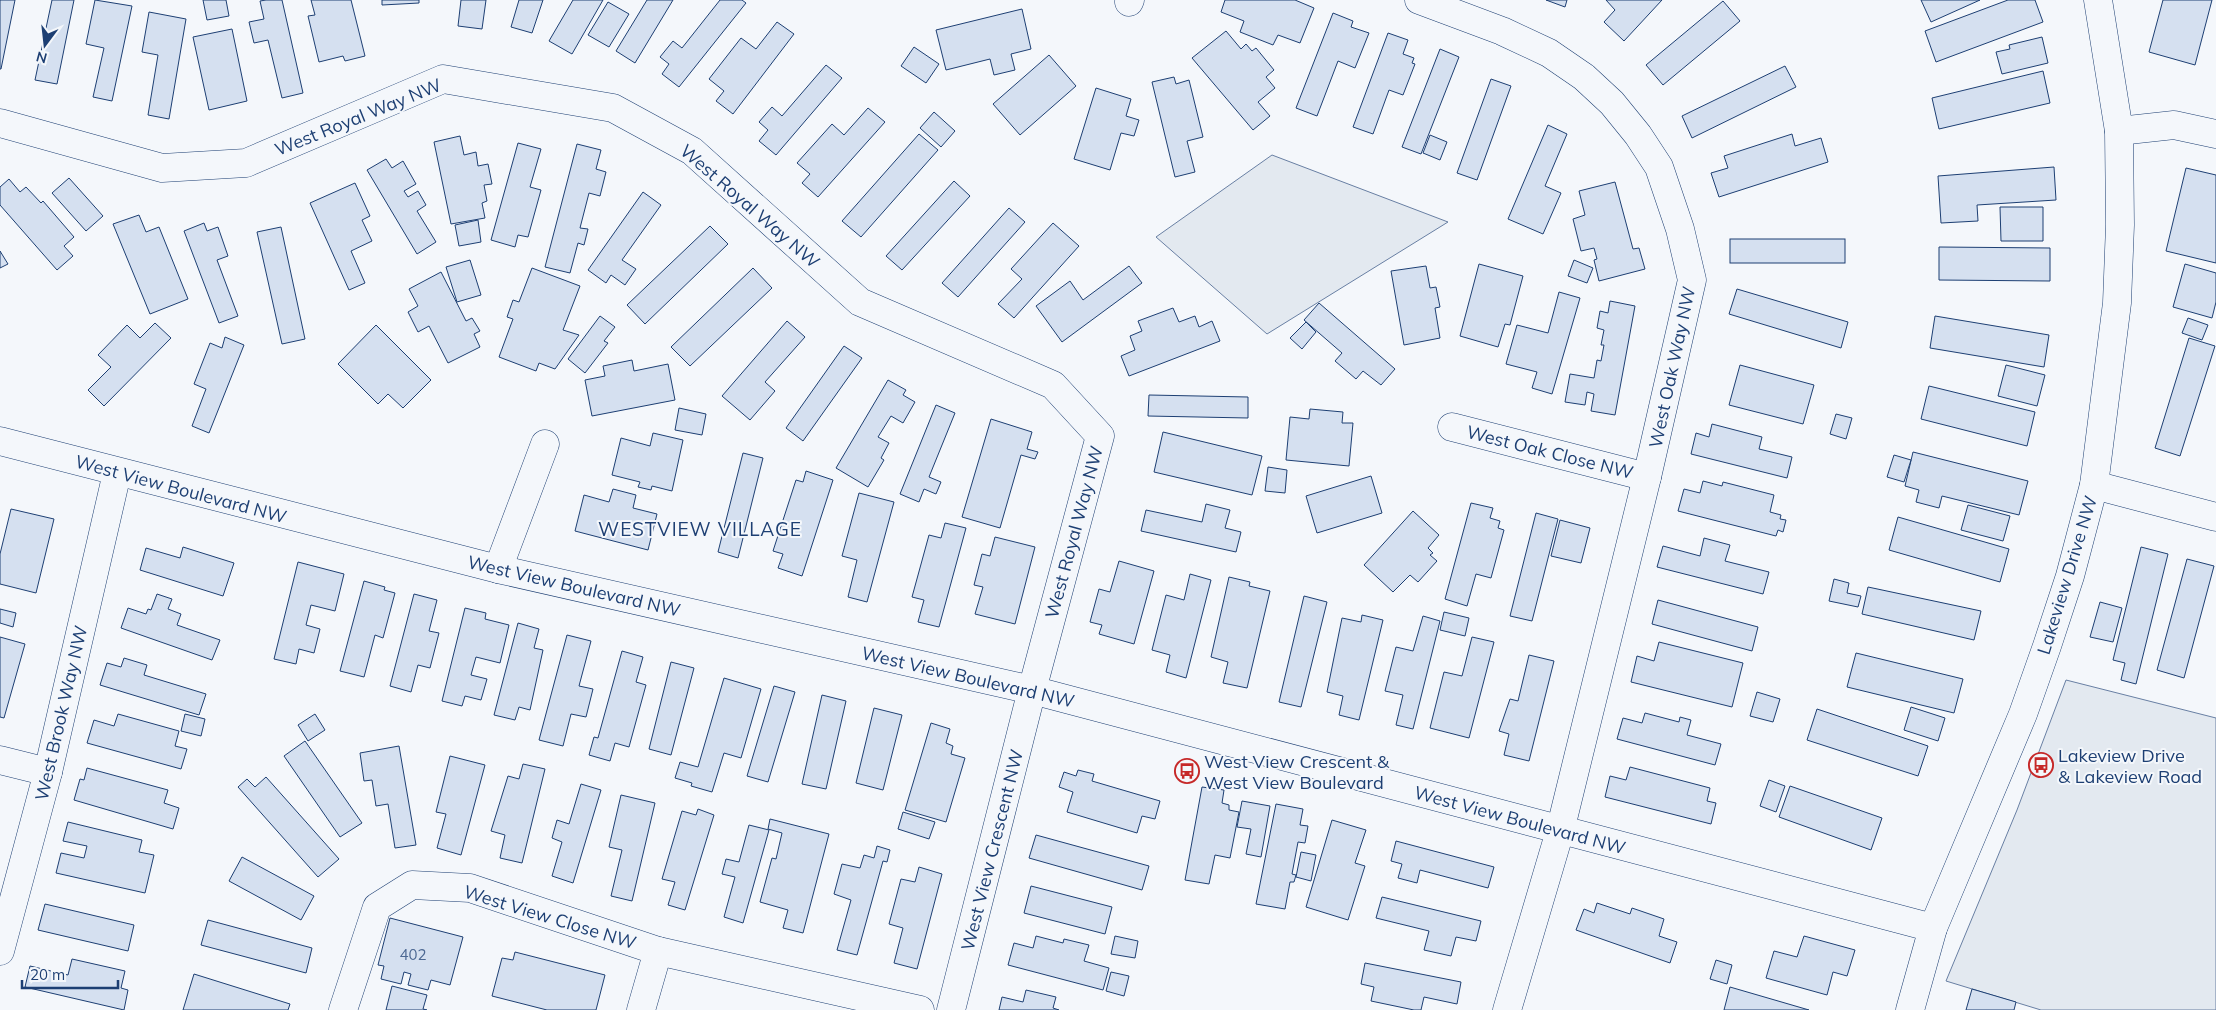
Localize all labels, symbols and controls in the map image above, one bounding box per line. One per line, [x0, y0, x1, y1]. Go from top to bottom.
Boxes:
north arrow [20, 20, 70, 70]
text: N [34, 47, 49, 68]
street label: West Royal Way NW [271, 73, 445, 161]
street label: West Royal Way NW [675, 139, 825, 273]
street label: West Oak Way NW [1644, 284, 1700, 450]
street label: West Oak Close NW [1464, 420, 1636, 484]
street label: West Royal Way NW [1040, 443, 1108, 621]
street label: West View Boulevard NW [73, 450, 289, 528]
street label: Lakeview Drive NW [2032, 493, 2102, 657]
district label: WESTVIEW VILLAGE [598, 517, 802, 541]
street label: West View Boulevard NW [465, 550, 683, 622]
street label: West Brook Way NW [30, 623, 92, 803]
street label: West View Boulevard NW [859, 641, 1077, 713]
place label: Lakeview Drive & Lakeview Road [2058, 744, 2202, 788]
street label: West View Crescent NW [956, 747, 1028, 953]
place label: West View Crescent & West View Boulevard [1204, 750, 1390, 794]
bus stop icon: Lakeview Drive & Lakeview Road [2028, 752, 2054, 778]
bus stop icon: West View Crescent & West View Boulevard [1174, 758, 1200, 784]
street label: West View Boulevard NW [1412, 781, 1628, 859]
street label: West View Close NW [461, 880, 639, 954]
house number: 402 [399, 945, 427, 964]
scale bar [22, 958, 119, 990]
text: 20 m [30, 965, 65, 984]

